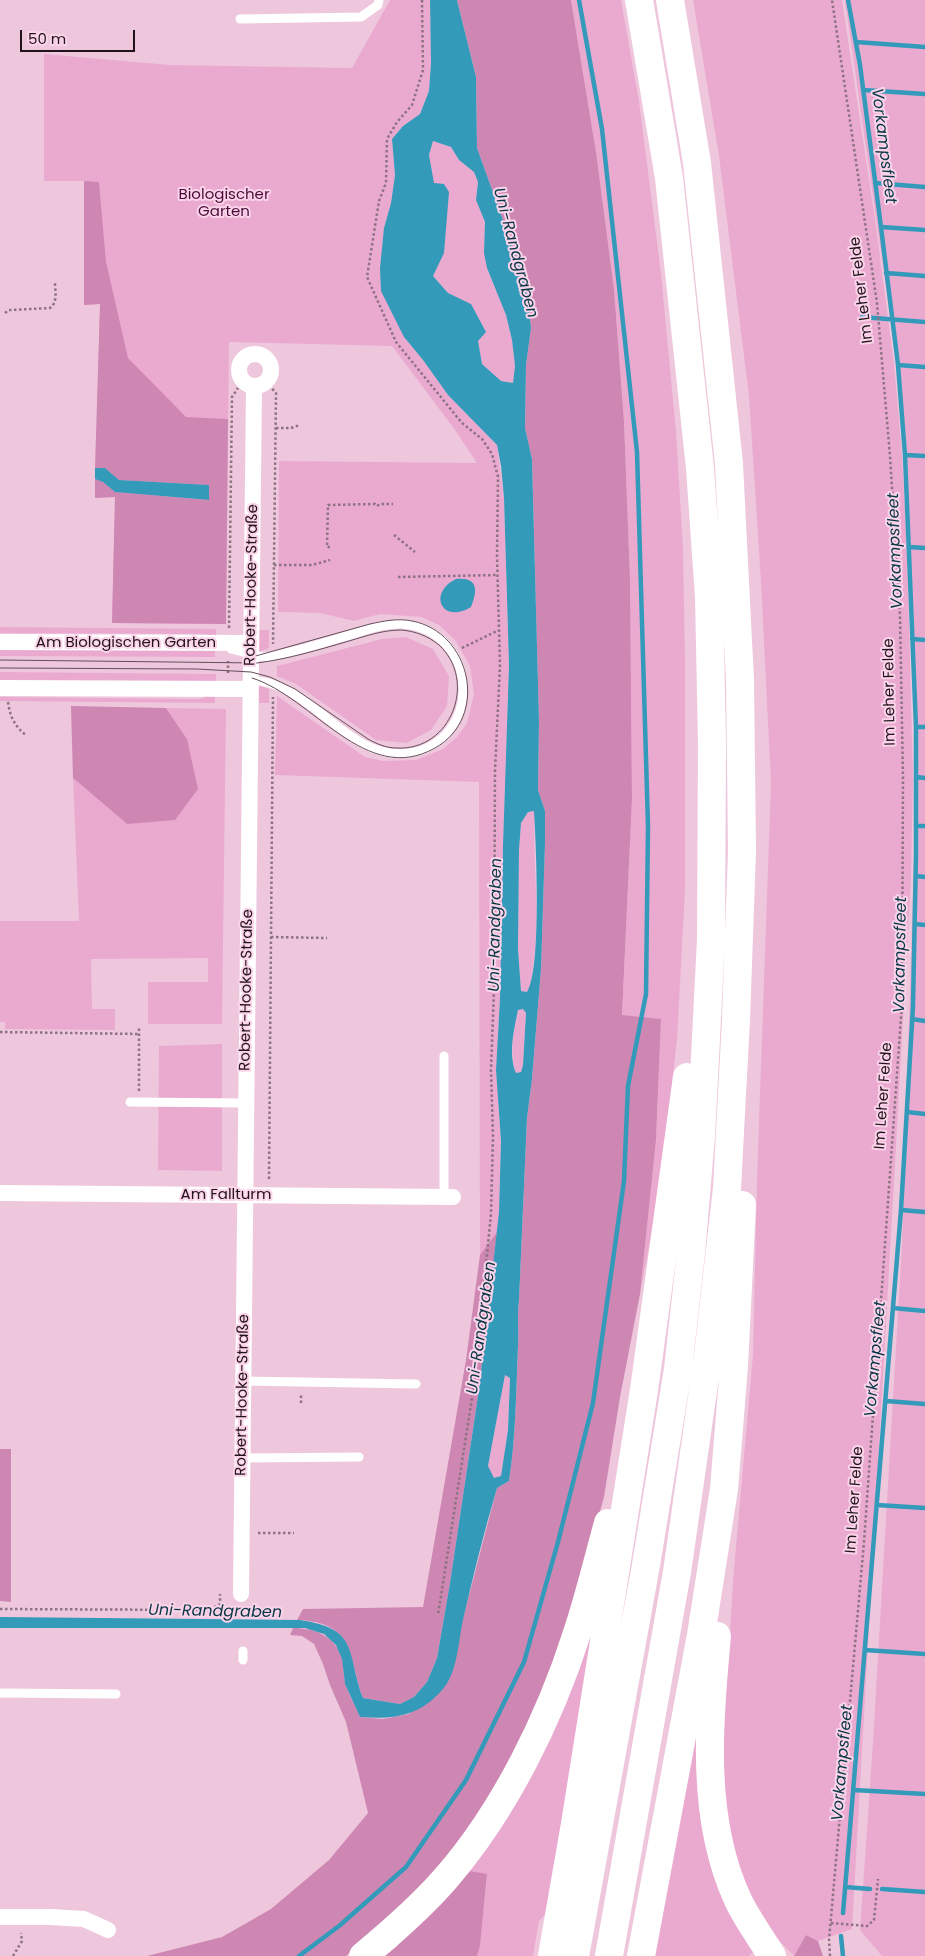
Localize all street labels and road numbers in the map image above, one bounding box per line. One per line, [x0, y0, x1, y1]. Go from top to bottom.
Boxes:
street label: Im Leher Felde [847, 236, 877, 344]
street label: Robert-Hooke-Straße [242, 504, 262, 666]
street label: Am Biologischen Garten [36, 634, 216, 652]
street label: Im Leher Felde [880, 638, 900, 746]
street label: Robert-Hooke-Straße [237, 909, 257, 1071]
street label: Im Leher Felde [871, 1042, 897, 1150]
street label: Am Fallturm [181, 1186, 271, 1204]
street label: Robert-Hooke-Straße [233, 1314, 253, 1476]
street label: Im Leher Felde [842, 1446, 868, 1554]

